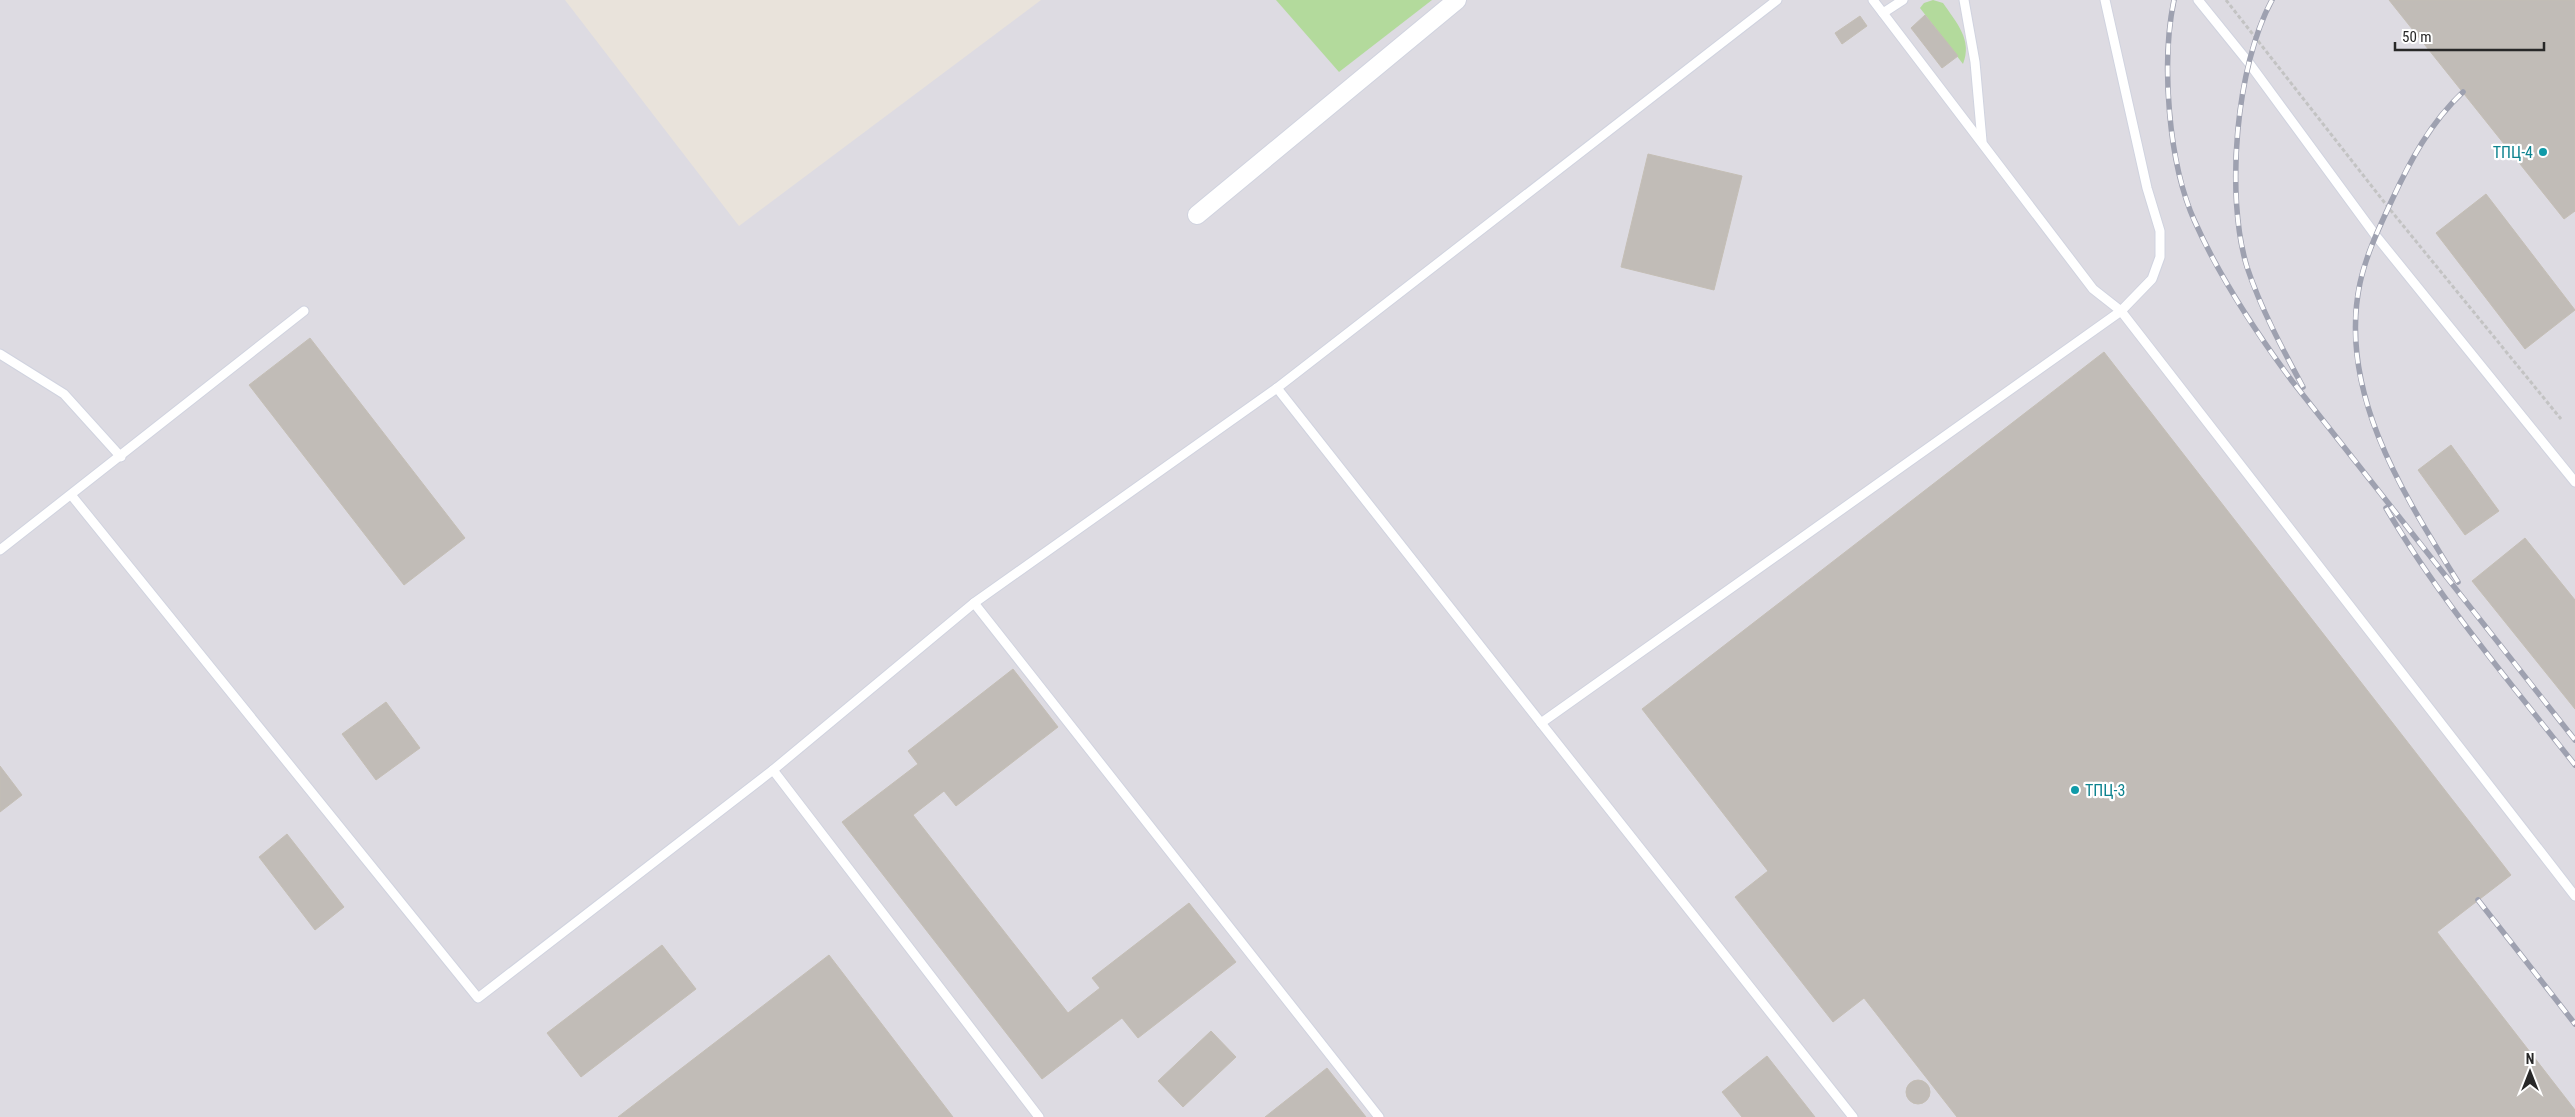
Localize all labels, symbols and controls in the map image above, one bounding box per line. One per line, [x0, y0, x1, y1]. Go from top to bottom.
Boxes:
scale bar [2395, 20, 2544, 52]
text: 50 m [2402, 28, 2432, 46]
place label: ТПЦ-4 [2493, 143, 2533, 162]
marker: ТПЦ-4 [2537, 146, 2549, 158]
place label: ТПЦ-3 [2085, 781, 2125, 800]
marker: ТПЦ-3 [2069, 784, 2081, 796]
north arrow [2505, 1047, 2555, 1097]
text: N [2526, 1051, 2534, 1067]

